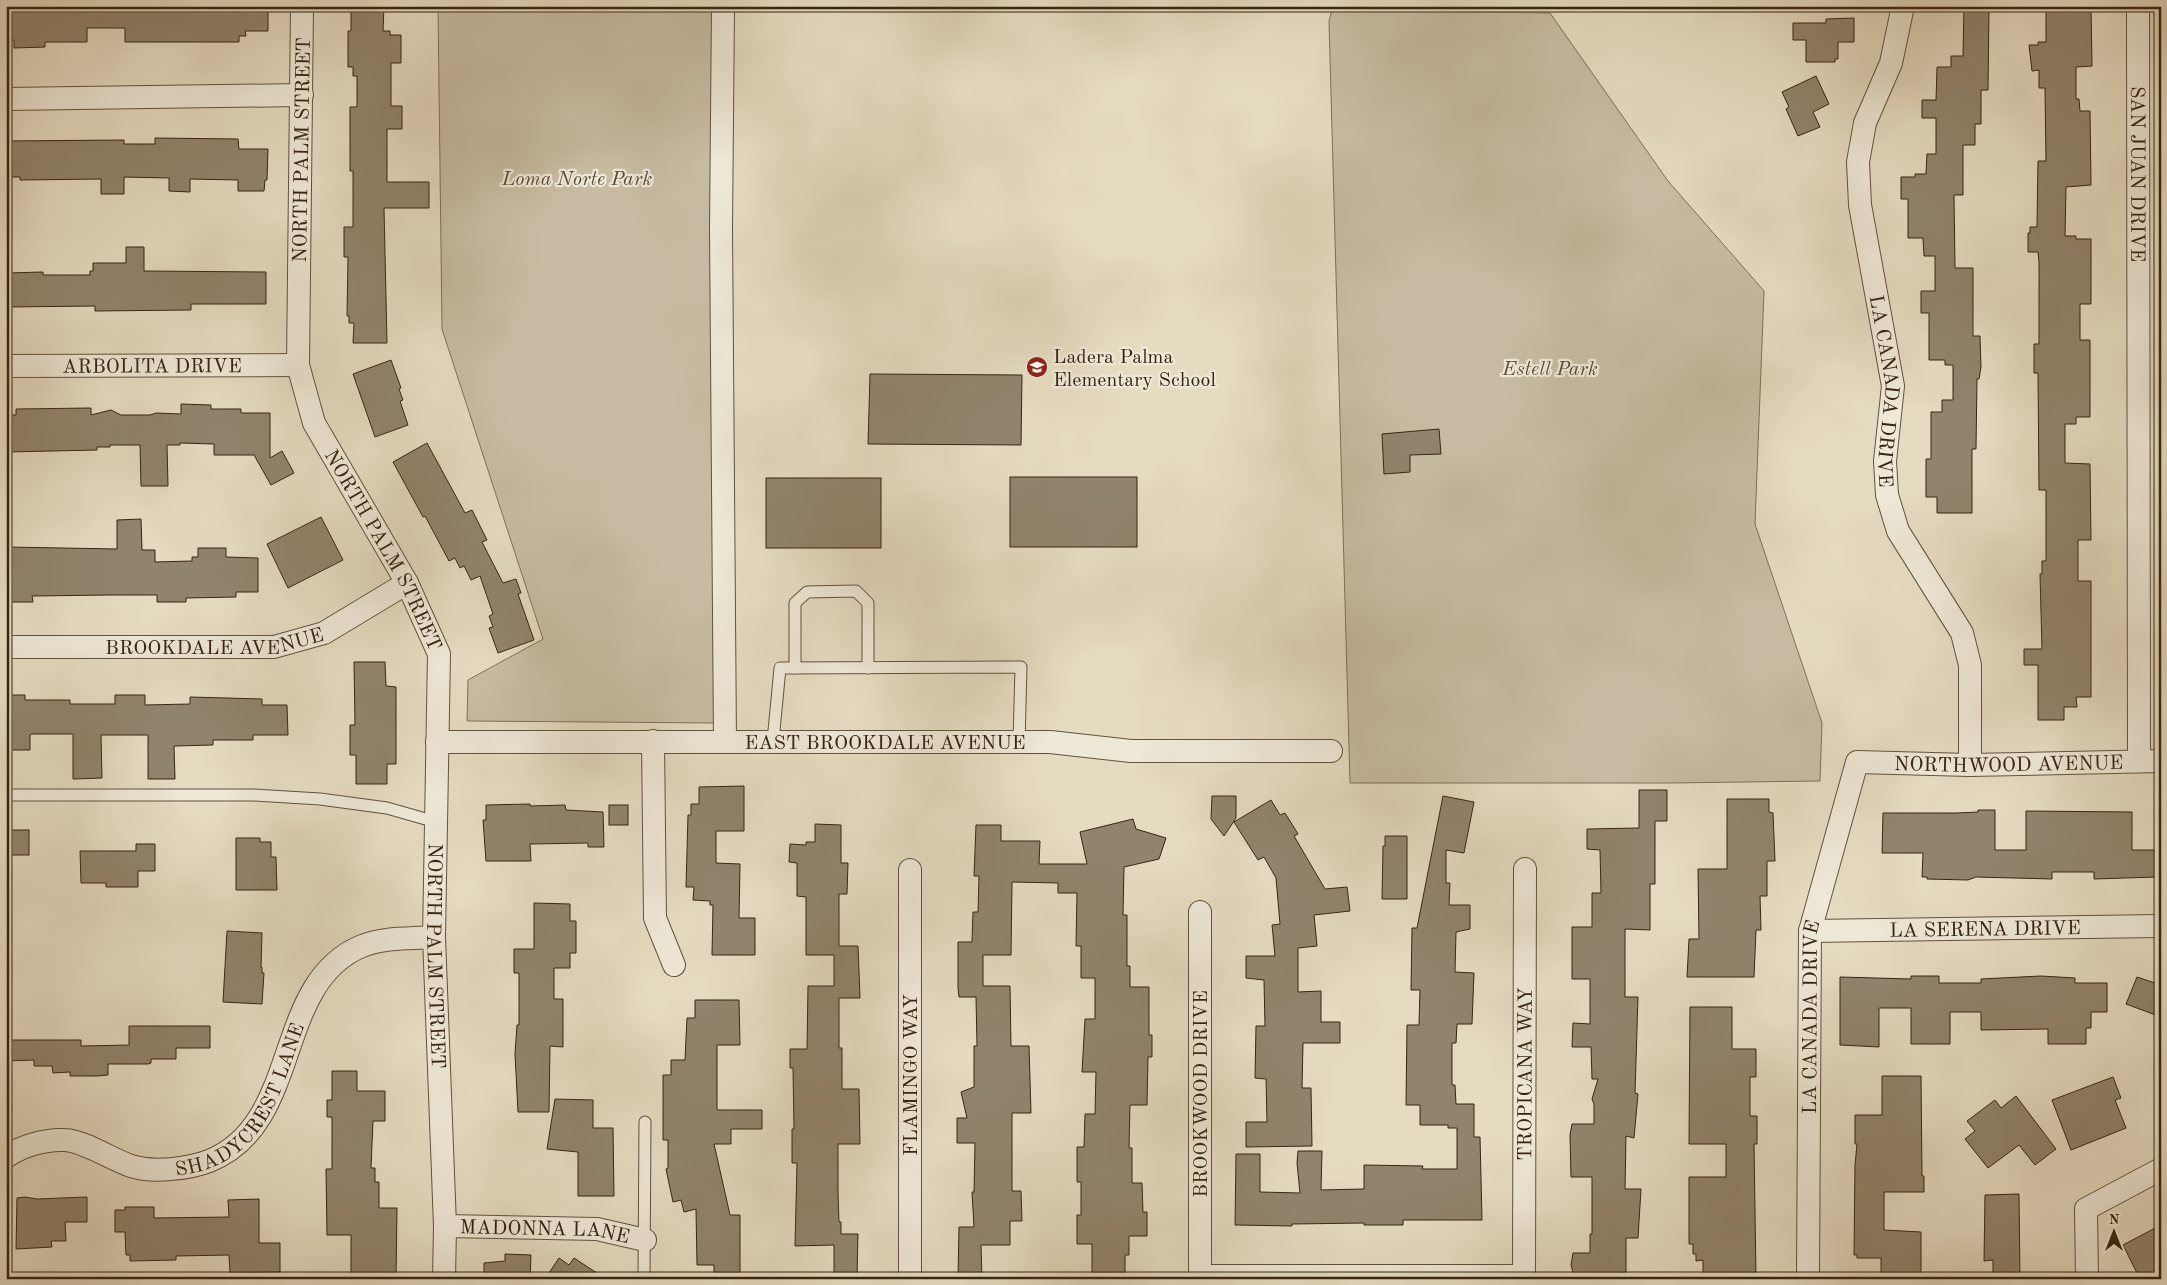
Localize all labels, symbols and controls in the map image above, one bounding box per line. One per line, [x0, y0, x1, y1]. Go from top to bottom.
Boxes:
street label: NORTH PALM STREET [291, 37, 315, 263]
street label: SAN JUAN DRIVE [2126, 86, 2146, 262]
park label: Loma Norte Park [501, 170, 652, 190]
street label: LA CANADA DRIVE [1865, 294, 1901, 488]
place label: Ladera Palma Elementary School [1053, 348, 1216, 391]
school or university icon: Ladera Palma Elementary School [1025, 355, 1049, 379]
street label: ARBOLITA DRIVE [62, 357, 242, 378]
park label: Estell Park [1501, 360, 1598, 380]
street label: NORTH PALM STREET [320, 447, 444, 654]
street label: BROOKDALE AVENUE [105, 626, 326, 659]
street label: EAST BROOKDALE AVENUE [744, 734, 1026, 754]
street label: NORTHWOOD AVENUE [1894, 754, 2123, 777]
street label: NORTH PALM STREET [422, 843, 447, 1069]
street label: LA CANADA DRIVE [1801, 918, 1825, 1114]
street label: LA SERENA DRIVE [1889, 919, 2081, 942]
street label: TROPICANA WAY [1516, 987, 1537, 1161]
street label: BROOKWOOD DRIVE [1192, 990, 1212, 1198]
street label: FLAMINGO WAY [902, 993, 922, 1156]
street label: SHADYCREST LANE [174, 1021, 309, 1181]
north arrow [2090, 1208, 2140, 1258]
text: N [2109, 1213, 2120, 1227]
street label: MADONNA LANE [459, 1218, 631, 1248]

